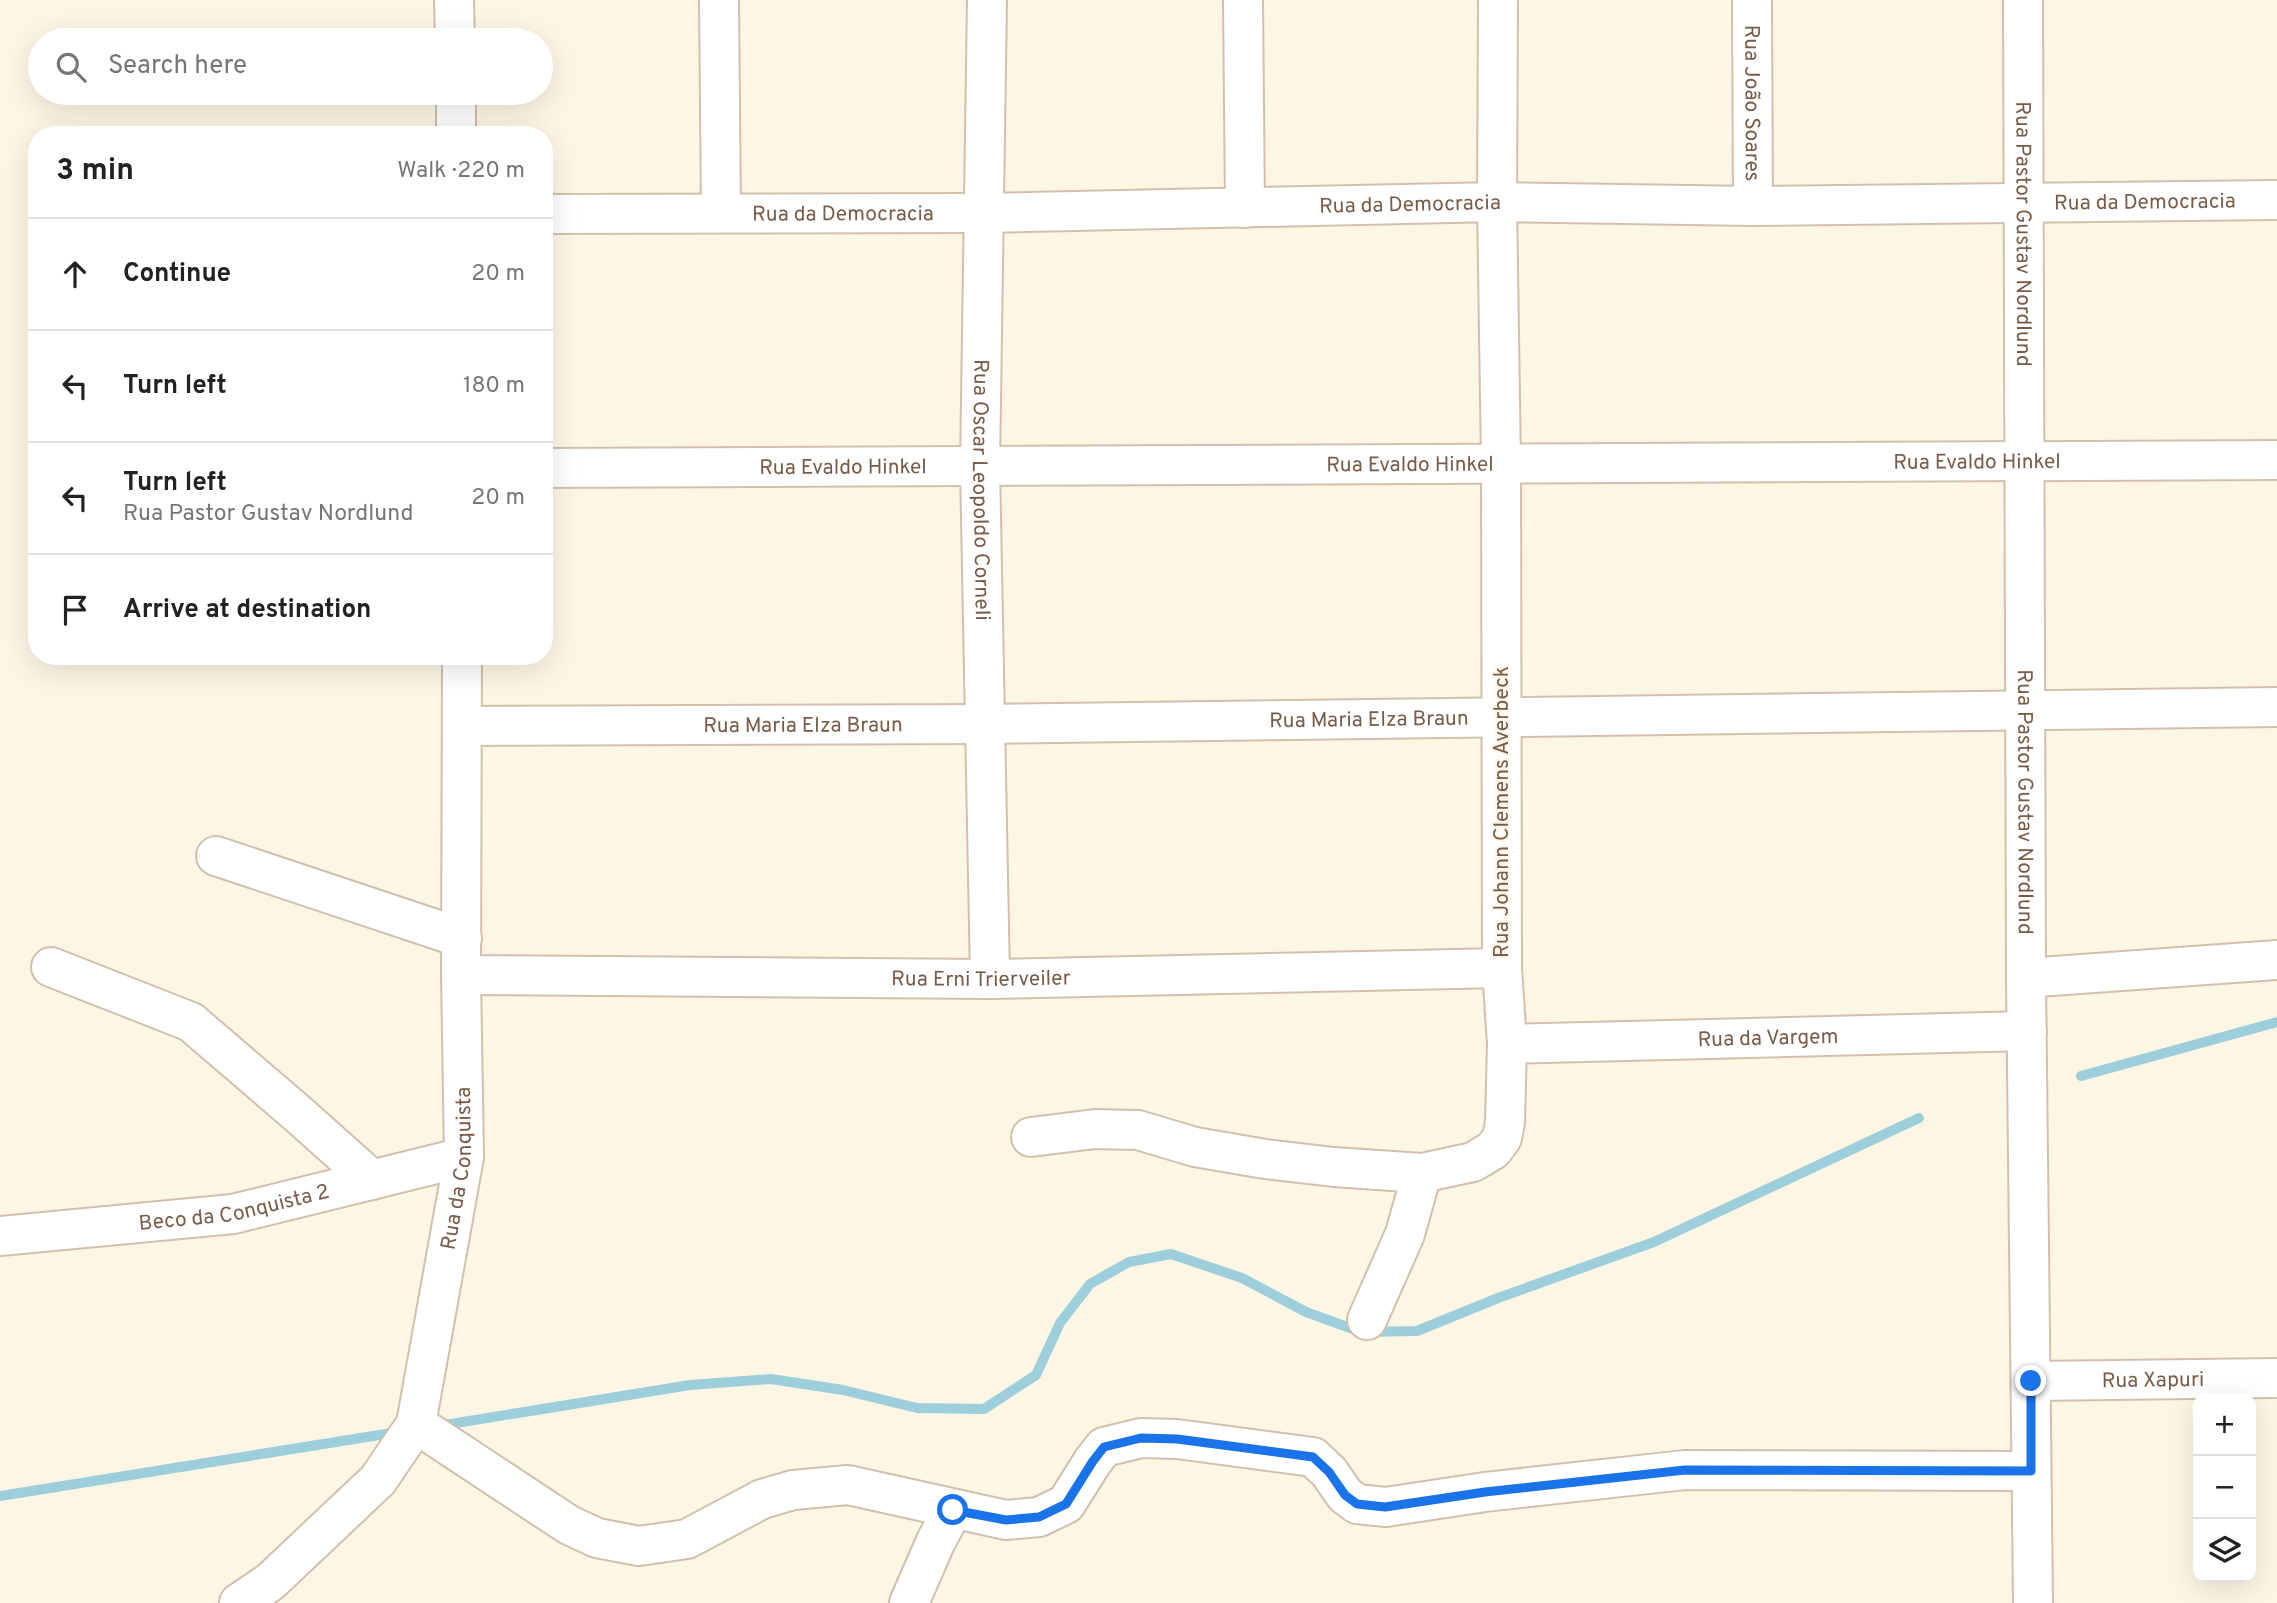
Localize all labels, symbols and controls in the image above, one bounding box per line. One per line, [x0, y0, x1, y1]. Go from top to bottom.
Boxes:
street label: Rua João Soares [1737, 25, 1765, 181]
search box [28, 28, 553, 105]
icon: search [52, 48, 90, 86]
text: Search here [108, 50, 247, 83]
street label: Rua Pastor Gustav Nordlund [2008, 101, 2036, 367]
text: 3 min [56, 153, 134, 190]
text: Walk · 220 m [397, 157, 525, 186]
street label: Rua da Democracia [2054, 188, 2236, 218]
street label: Rua da Democracia [1319, 190, 1501, 221]
street label: Rua da Democracia [752, 201, 934, 229]
icon: ahead [56, 255, 94, 293]
text: Continue [123, 258, 231, 291]
text: 20 m [471, 260, 525, 289]
street label: Rua Oscar Leopoldo Corneli [965, 359, 995, 621]
icon: left [56, 367, 94, 405]
text: Turn left [123, 370, 227, 403]
text: 180 m [463, 372, 525, 401]
street label: Rua Evaldo Hinkel [1893, 449, 2061, 477]
street label: Rua Evaldo Hinkel [1326, 452, 1494, 479]
street label: Rua Evaldo Hinkel [759, 454, 927, 482]
text: Turn left [123, 467, 227, 500]
icon: left [56, 479, 94, 517]
text: 20 m [471, 484, 525, 513]
text: Rua Pastor Gustav Nordlund [123, 500, 414, 529]
icon: arrive [56, 591, 94, 629]
text: Arrive at destination [123, 594, 371, 627]
street label: Rua Johann Clemens Averbeck [1489, 666, 1516, 958]
street label: Rua Pastor Gustav Nordlund [2010, 669, 2038, 935]
street label: Rua Maria Elza Braun [1269, 706, 1469, 735]
street label: Rua Maria Elza Braun [703, 712, 903, 740]
street label: Rua Erni Trierveiler [891, 965, 1071, 994]
street label: Rua da Vargem [1697, 1024, 1839, 1054]
street label: Rua da Conquista [436, 1087, 479, 1252]
street label: Beco da Conquista 2 [138, 1179, 332, 1238]
route end [2015, 1365, 2046, 1396]
street label: Rua Xapuri [2102, 1367, 2205, 1395]
map controls [2193, 1393, 2256, 1582]
button: + [2193, 1393, 2256, 1456]
button: − [2193, 1456, 2256, 1519]
route start [937, 1494, 968, 1525]
button: layers [2193, 1519, 2256, 1582]

